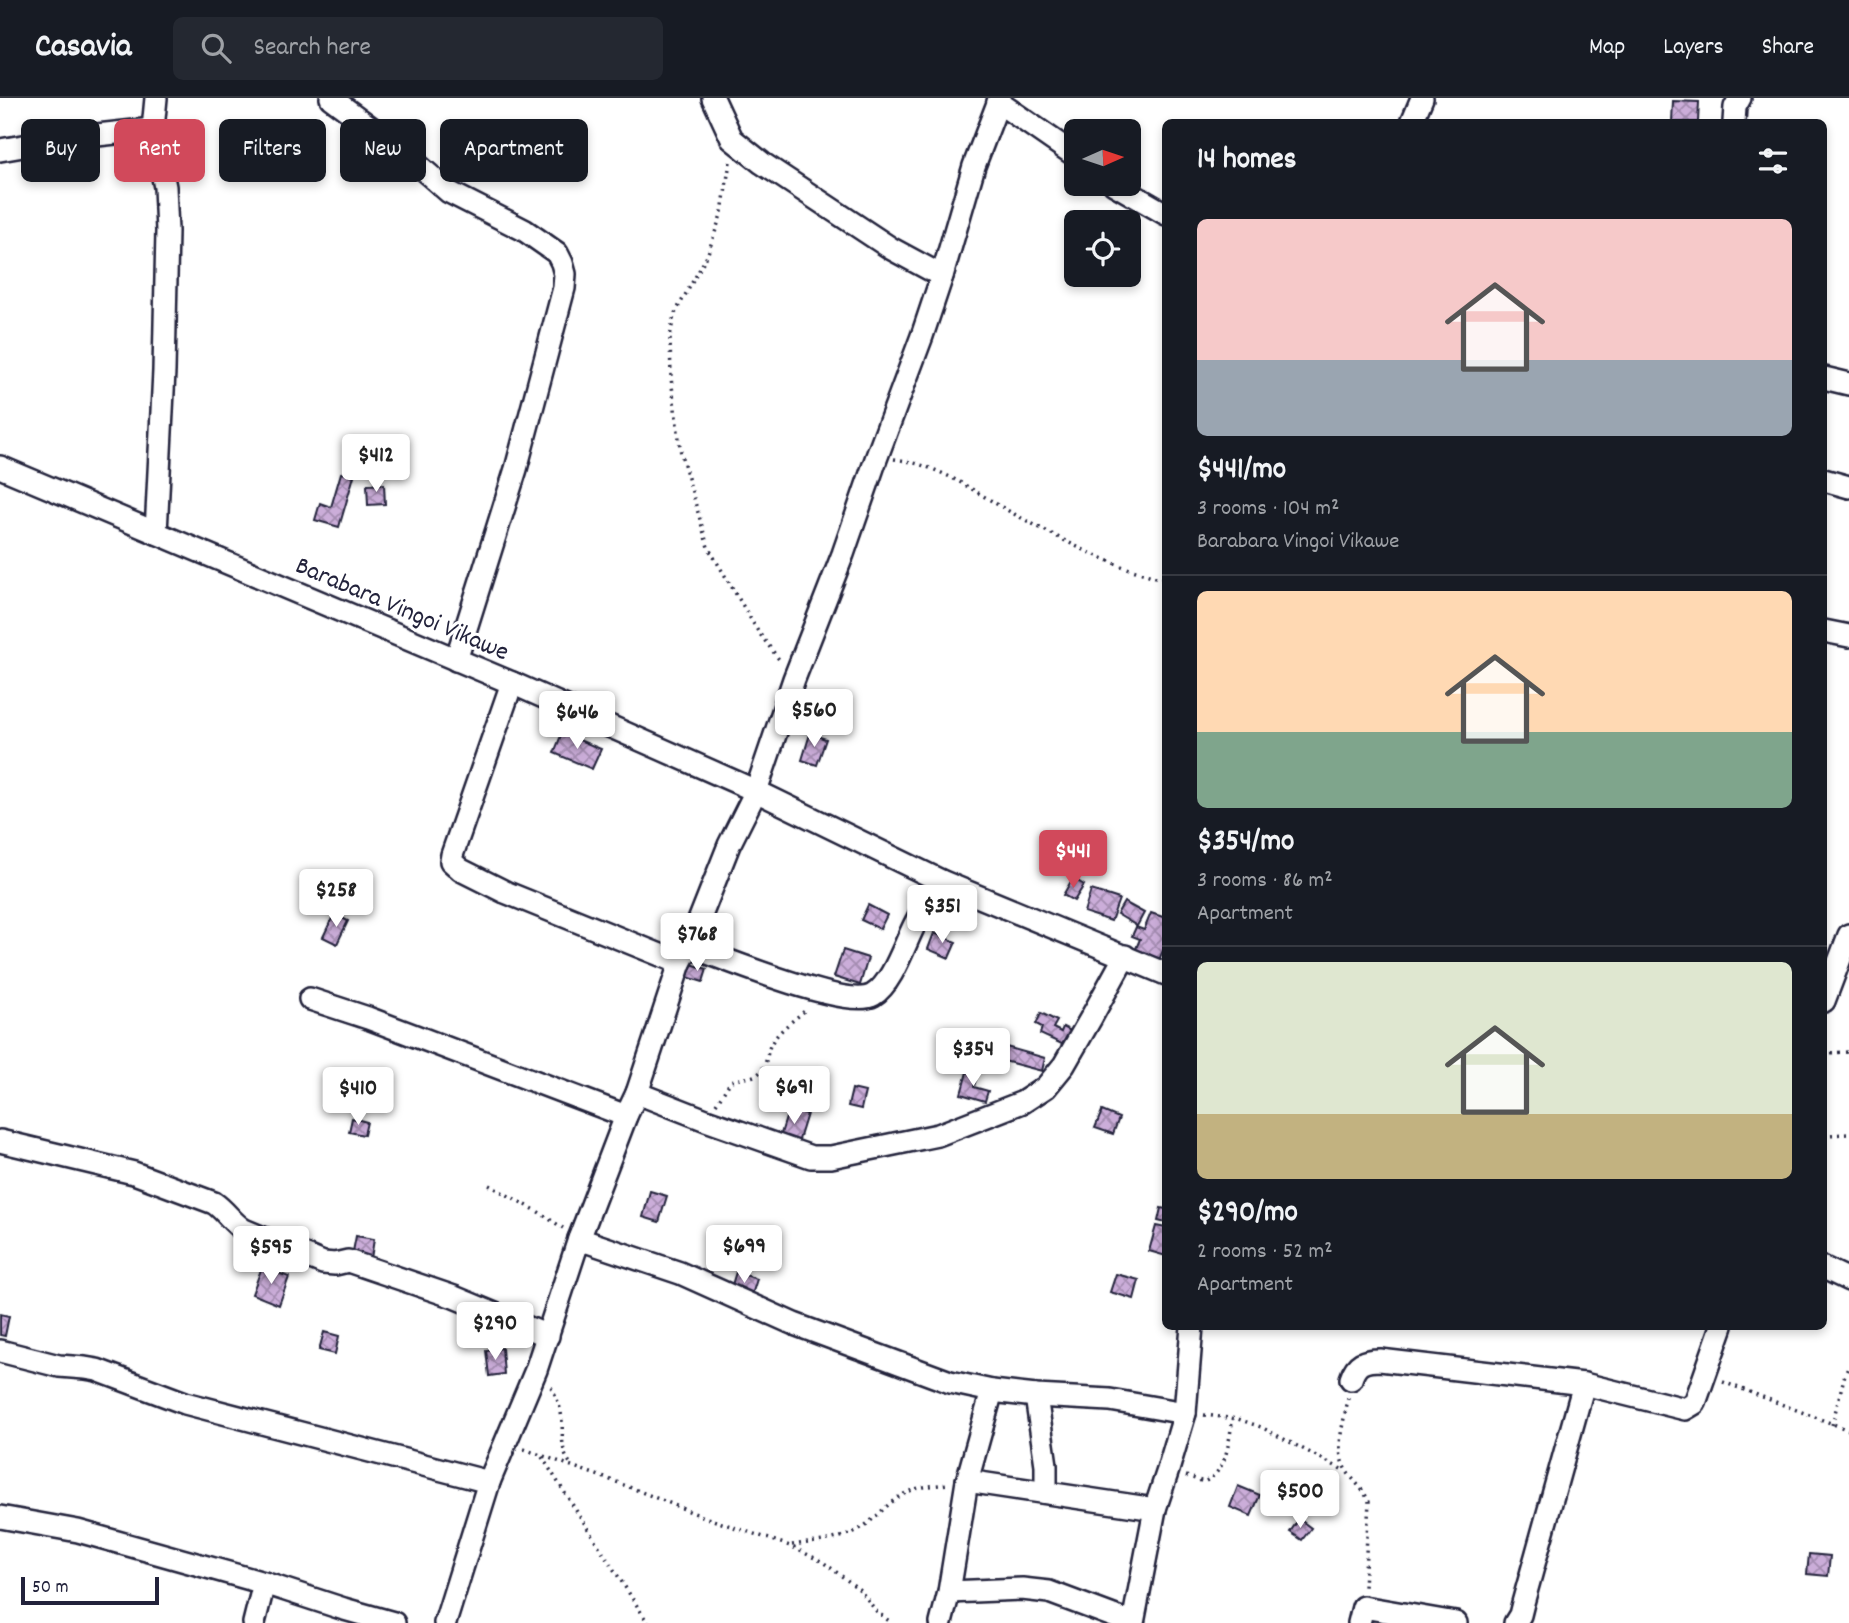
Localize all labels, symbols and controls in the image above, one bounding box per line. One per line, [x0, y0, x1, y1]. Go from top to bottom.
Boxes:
search box [173, 17, 663, 80]
text: Casavia [35, 25, 131, 72]
icon: search [197, 29, 235, 67]
text: Search here [253, 30, 371, 67]
text: Map [1589, 31, 1625, 65]
text: Layers [1663, 31, 1724, 65]
text: Share [1762, 31, 1814, 65]
chip: Buy [21, 119, 100, 182]
chip: Rent [114, 119, 205, 182]
chip: Filters [219, 119, 326, 182]
chip: New [340, 119, 426, 182]
chip: Apartment [440, 119, 588, 182]
north arrow [1064, 119, 1141, 196]
map controls [1064, 119, 1141, 287]
text: 14 homes [1197, 140, 1296, 183]
icon: filters [1754, 142, 1792, 180]
button: locate [1064, 210, 1141, 287]
icon: home [1432, 264, 1558, 390]
pin: $412 [335, 434, 417, 494]
text: $412 [358, 440, 394, 473]
text: $441/mo [1197, 450, 1286, 493]
text: 3 rooms · 104 m² [1197, 493, 1339, 526]
text: Barabara Vingoi Vikawe [1197, 526, 1399, 559]
street label: Barabara Vingoi Vikawe [289, 548, 514, 672]
icon: home [1432, 636, 1558, 762]
pin: $560 [773, 690, 855, 749]
pin: $646 [536, 692, 618, 751]
text: $560 [791, 695, 837, 728]
text: $646 [555, 697, 599, 730]
text: $354/mo [1197, 822, 1294, 865]
pin: $441 [1032, 830, 1114, 890]
text: $441 [1055, 836, 1091, 869]
text: 3 rooms · 86 m² [1197, 865, 1333, 898]
pin: $258 [295, 870, 377, 929]
text: $258 [315, 875, 357, 908]
pin: $351 [901, 886, 983, 945]
text: $351 [923, 891, 961, 924]
text: Apartment [1197, 898, 1293, 931]
pin: $768 [656, 914, 738, 973]
text: $768 [677, 919, 717, 952]
icon: home [1432, 1007, 1558, 1133]
pin: $354 [932, 1028, 1014, 1088]
text: $354 [952, 1034, 994, 1067]
pin: $691 [753, 1066, 835, 1126]
pin: $410 [317, 1068, 399, 1127]
text: $691 [775, 1072, 813, 1105]
text: $410 [339, 1073, 377, 1106]
text: $290/mo [1197, 1193, 1298, 1236]
pin: $595 [230, 1226, 312, 1286]
pin: $699 [703, 1226, 785, 1285]
text: $699 [722, 1231, 766, 1264]
text: $595 [249, 1232, 293, 1265]
text: 2 rooms · 52 m² [1197, 1236, 1333, 1269]
text: Apartment [1197, 1269, 1293, 1302]
pin: $290 [454, 1302, 536, 1362]
text: $290 [473, 1308, 517, 1341]
pin: $500 [1259, 1470, 1341, 1530]
text: $500 [1276, 1476, 1324, 1509]
scale bar [21, 1574, 159, 1606]
text: 50 m [32, 1575, 69, 1602]

